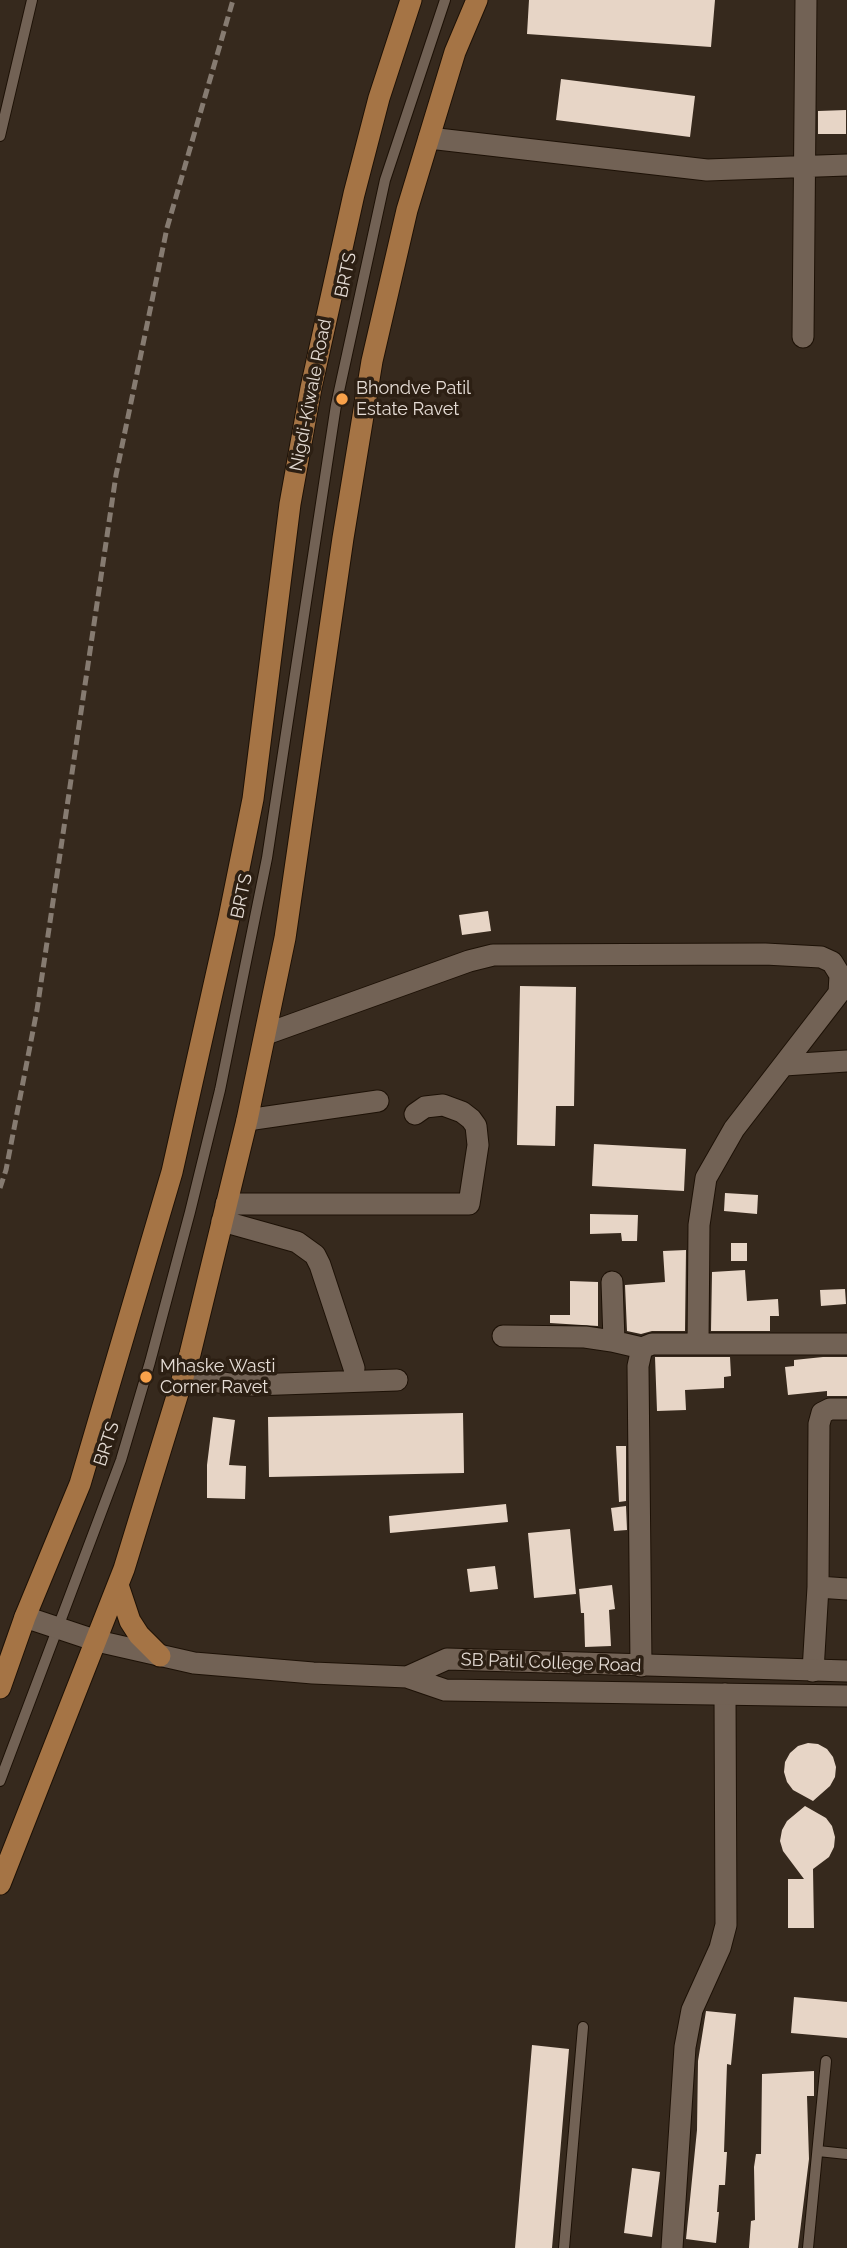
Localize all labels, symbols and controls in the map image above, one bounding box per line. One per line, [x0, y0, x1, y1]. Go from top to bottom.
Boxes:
street label: BRTS [331, 250, 361, 300]
street label: Nigdi-Kiwale Road [286, 317, 336, 473]
place label: Bhondve Patil Estate Ravet [356, 378, 471, 420]
marker: Bhondve Patil Estate Ravet [334, 391, 350, 407]
street label: BRTS [227, 871, 257, 921]
place label: Mhaske Wasti Corner Ravet [160, 1356, 275, 1398]
marker: Mhaske Wasti Corner Ravet [138, 1369, 154, 1385]
street label: BRTS [90, 1419, 124, 1469]
street label: SB Patil College Road [460, 1649, 642, 1677]

